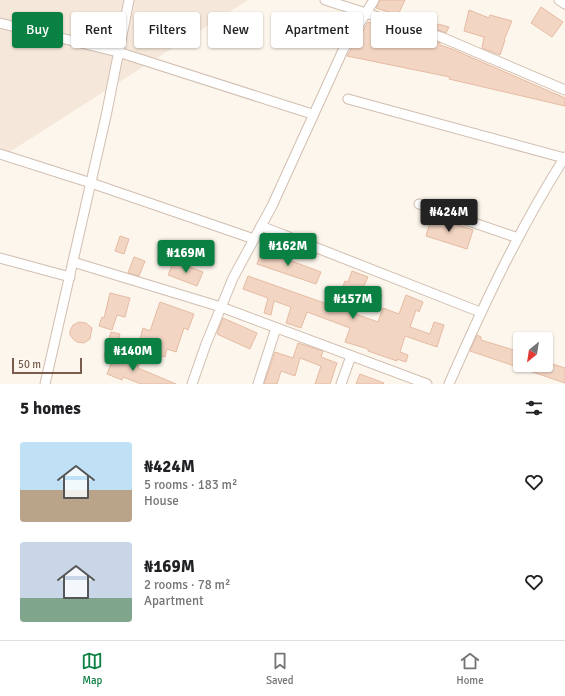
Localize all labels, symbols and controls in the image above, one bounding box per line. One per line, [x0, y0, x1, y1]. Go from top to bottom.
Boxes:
chip: Buy [12, 12, 63, 48]
chip: Rent [71, 12, 126, 48]
chip: Filters [134, 12, 200, 48]
chip: New [208, 12, 263, 48]
chip: Apartment [271, 12, 363, 48]
chip: House [371, 12, 437, 48]
pin: ₦424M [421, 199, 477, 233]
text: ₦424M [430, 204, 468, 220]
pin: ₦162M [260, 233, 316, 267]
text: ₦162M [269, 238, 307, 254]
pin: ₦169M [158, 240, 214, 274]
text: ₦169M [167, 245, 205, 261]
pin: ₦157M [325, 286, 381, 320]
text: ₦157M [334, 291, 372, 307]
north arrow [513, 332, 553, 372]
map controls [513, 332, 553, 372]
pin: ₦140M [105, 338, 161, 372]
text: ₦140M [114, 343, 152, 359]
scale bar [12, 356, 82, 375]
text: 50 m [18, 358, 41, 371]
icon: filters [523, 397, 545, 419]
text: 5 homes [20, 398, 81, 419]
text: ₦424M [144, 456, 195, 477]
icon: home [52, 458, 100, 506]
icon: heart [523, 471, 545, 493]
text: 5 rooms · 183 m² [144, 477, 237, 493]
text: House [144, 493, 179, 509]
text: ₦169M [144, 556, 195, 577]
icon: home [52, 558, 100, 606]
icon: heart [523, 571, 545, 593]
text: 2 rooms · 78 m² [144, 577, 230, 593]
text: Apartment [144, 593, 204, 609]
tab: Map [81, 650, 103, 687]
tab: Saved [266, 650, 294, 687]
tab: Home [456, 650, 484, 687]

